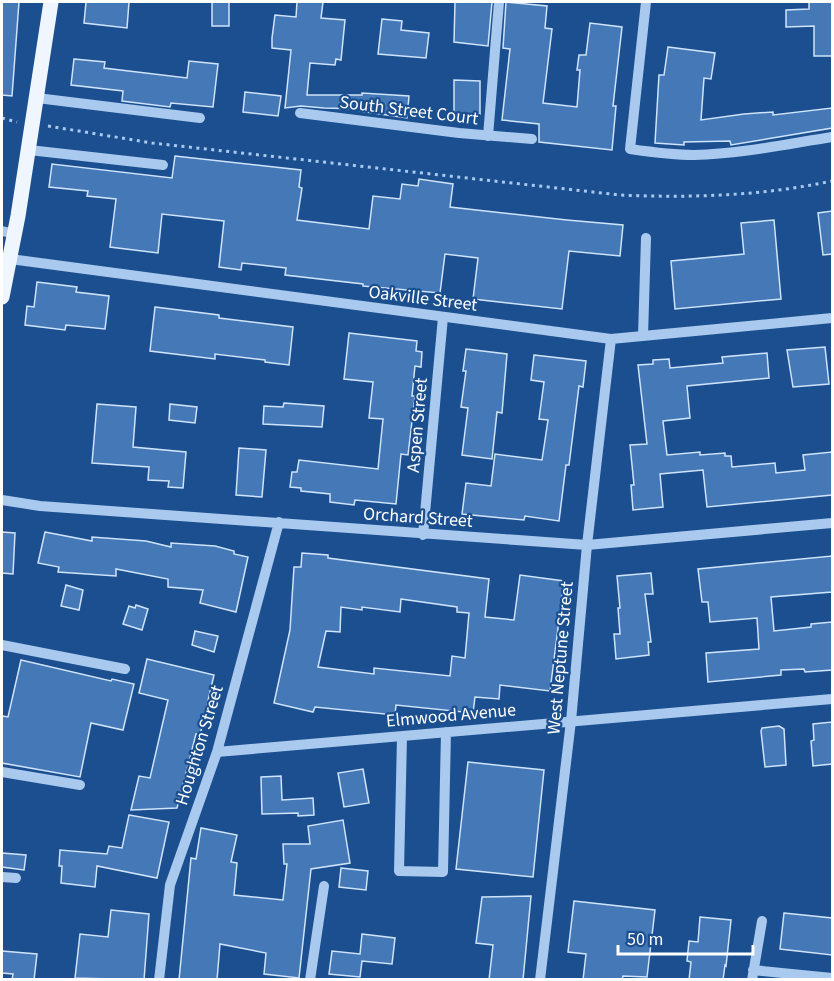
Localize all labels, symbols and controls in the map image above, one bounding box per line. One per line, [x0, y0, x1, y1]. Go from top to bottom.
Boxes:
street label: South Street Court [338, 90, 480, 131]
street label: Oakville Street [367, 279, 479, 318]
street label: Aspen Street [401, 377, 434, 474]
street label: Orchard Street [362, 501, 474, 534]
street label: West Neptune Street [541, 580, 580, 736]
street label: Houghton Street [169, 682, 230, 808]
street label: Elmwood Avenue [385, 697, 517, 734]
scale bar [618, 918, 753, 956]
text: 50 m [627, 927, 663, 952]

